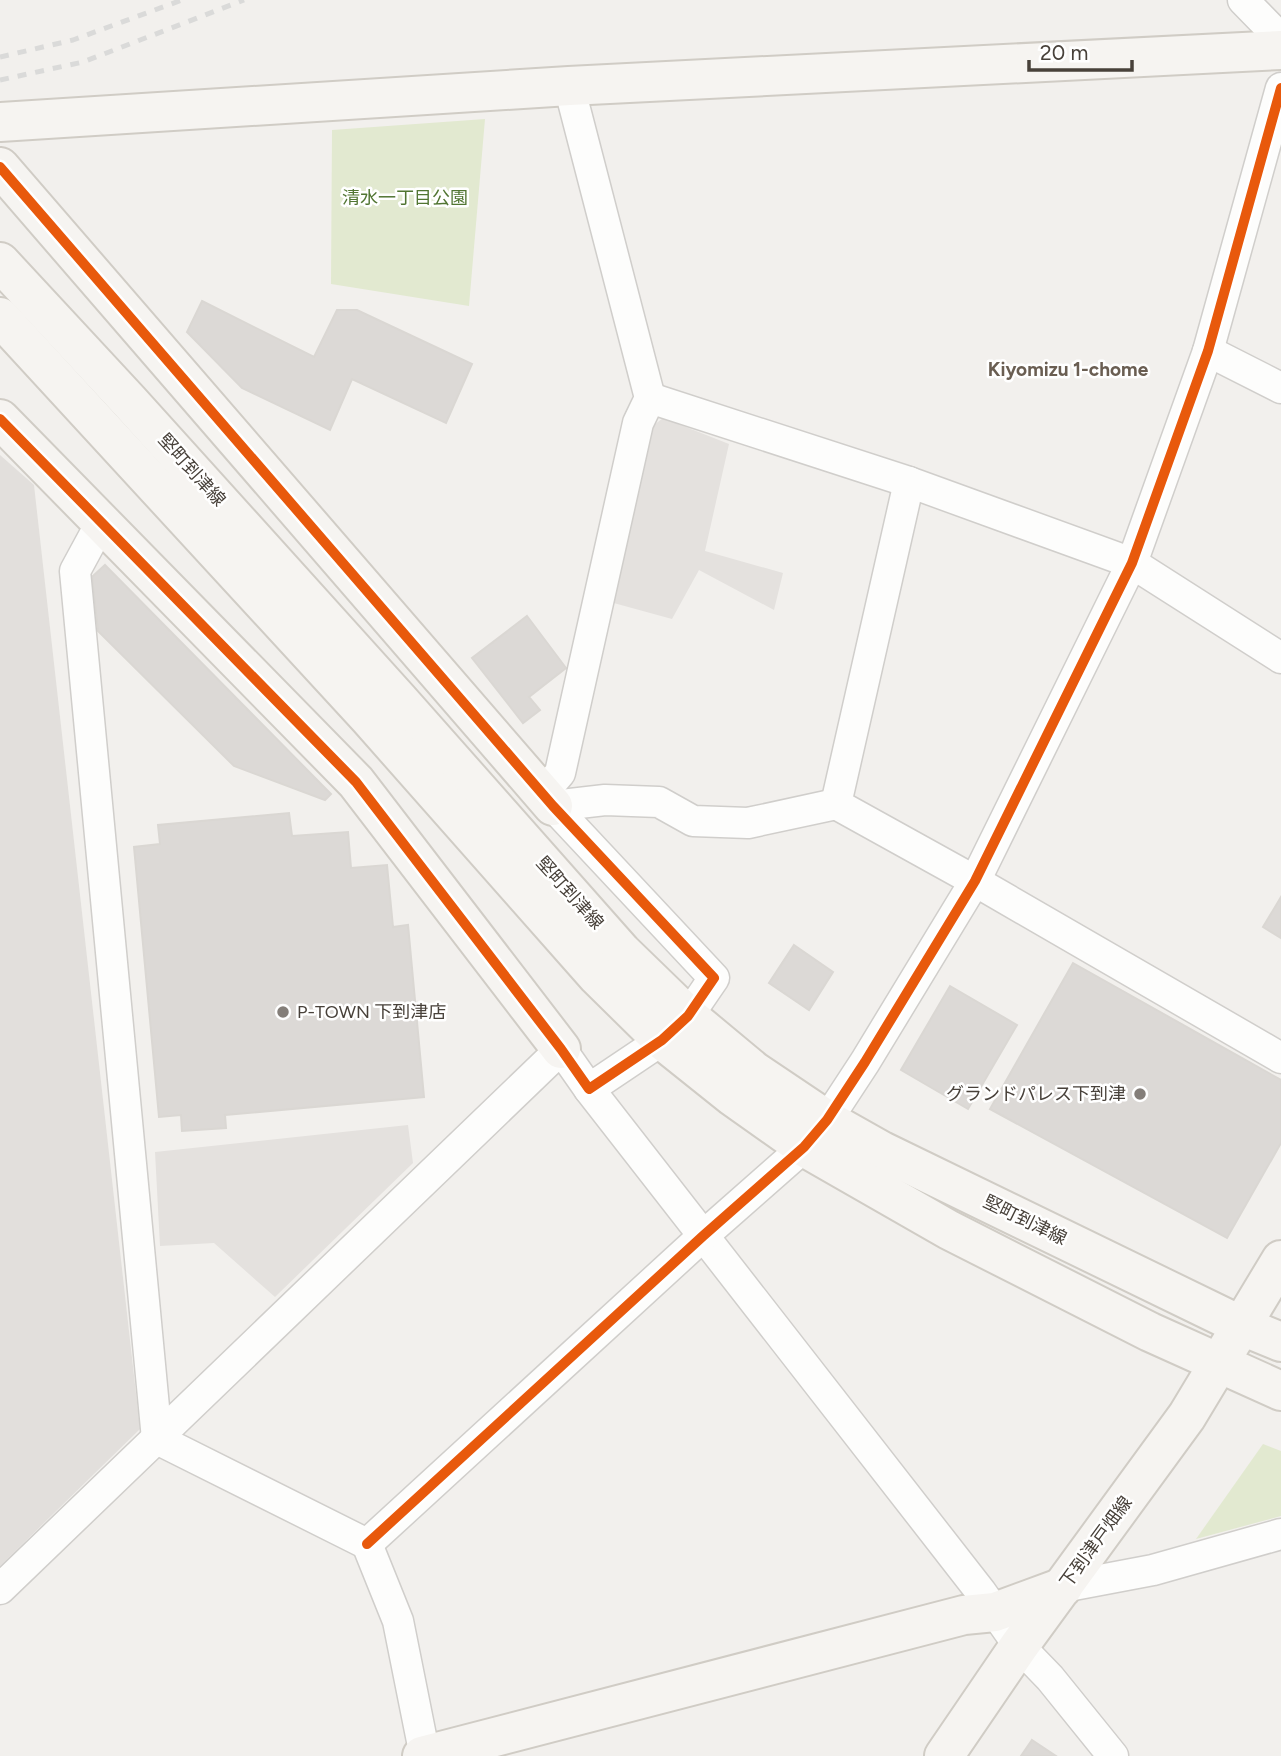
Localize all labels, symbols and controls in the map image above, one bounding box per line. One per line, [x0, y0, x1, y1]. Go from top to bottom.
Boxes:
scale bar [1029, 28, 1132, 72]
text: 20 m [1040, 40, 1088, 65]
park label: 清水一丁目公園 [342, 187, 468, 209]
district label: Kiyomizu 1-chome [988, 358, 1149, 381]
street label: 堅町到津線 [154, 429, 230, 511]
street label: 堅町到津線 [532, 852, 608, 934]
place label: P-TOWN 下到津店 [297, 1001, 446, 1023]
marker: P-TOWN 下到津店 [275, 1004, 291, 1020]
place label: グランドパレス下到津 [946, 1083, 1126, 1105]
marker: グランドパレス下到津 [1132, 1086, 1148, 1102]
street label: 堅町到津線 [980, 1190, 1070, 1250]
street label: 下到津戸畑線 [1055, 1492, 1137, 1592]

